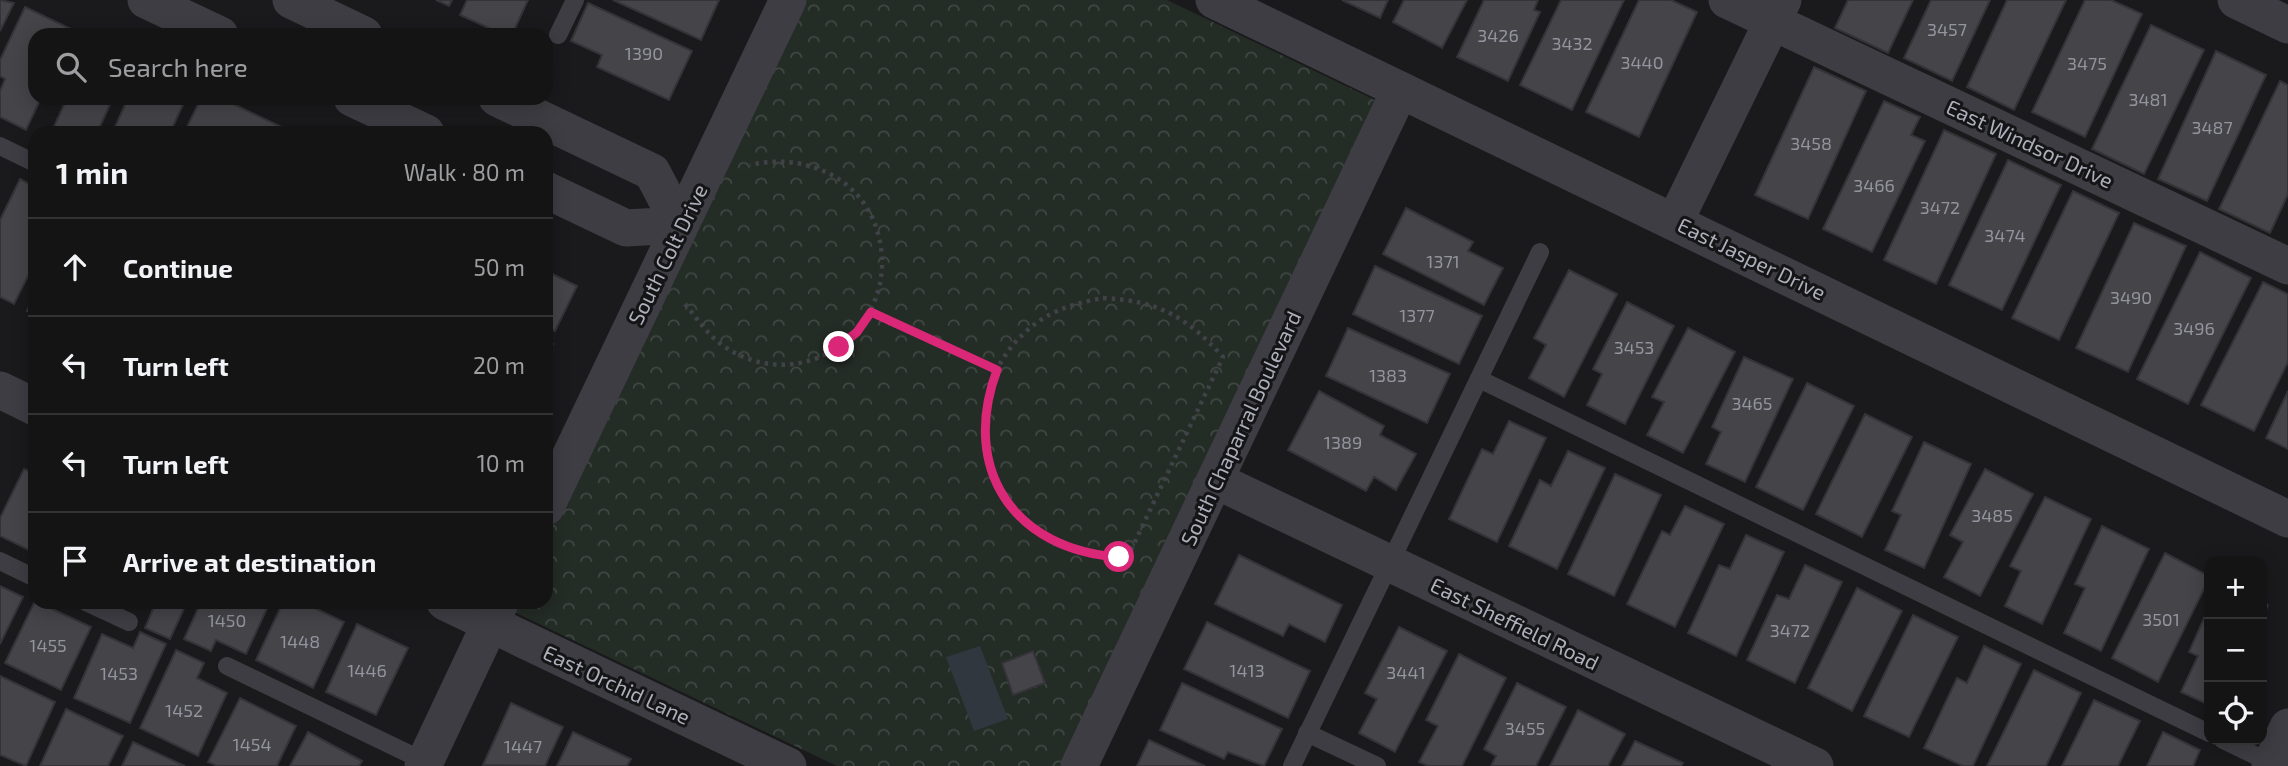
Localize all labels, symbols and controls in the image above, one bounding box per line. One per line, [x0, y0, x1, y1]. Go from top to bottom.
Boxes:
house number: 3457 [1927, 18, 1967, 40]
house number: 3426 [1477, 24, 1519, 46]
search box [28, 28, 553, 105]
house number: 3432 [1551, 32, 1593, 54]
house number: 1390 [625, 42, 663, 64]
icon: search [52, 48, 90, 86]
text: Search here [108, 51, 248, 82]
house number: 3440 [1620, 51, 1664, 73]
house number: 3475 [2067, 52, 2107, 74]
house number: 3481 [2128, 88, 2168, 110]
street label: East Windsor Drive [1943, 93, 2117, 193]
house number: 3487 [2191, 116, 2233, 138]
house number: 3458 [1790, 132, 1832, 154]
text: 1 min [56, 154, 128, 190]
text: Walk · 80 m [404, 158, 525, 186]
house number: 3466 [1853, 174, 1895, 196]
street label: South Colt Drive [622, 180, 712, 328]
house number: 3472 [1920, 196, 1960, 218]
street label: East Jasper Drive [1674, 211, 1830, 305]
house number: 3474 [1984, 224, 2026, 246]
icon: ahead [56, 248, 94, 286]
house number: 1371 [1426, 250, 1460, 272]
text: Continue [123, 252, 233, 283]
text: 50 m [474, 253, 525, 281]
house number: 3490 [2110, 286, 2152, 308]
house number: 1377 [1399, 304, 1435, 326]
street label: South Chaparral Boulevard [1175, 307, 1305, 549]
house number: 3496 [2173, 317, 2215, 339]
route end [823, 331, 854, 362]
house number: 3453 [1614, 336, 1654, 358]
icon: left [56, 346, 94, 384]
text: Turn left [123, 350, 229, 381]
text: 20 m [473, 351, 525, 379]
house number: 1383 [1369, 364, 1407, 386]
house number: 3465 [1731, 392, 1773, 414]
house number: 1389 [1324, 431, 1362, 453]
icon: left [56, 444, 94, 482]
text: Turn left [123, 448, 229, 479]
text: 10 m [477, 449, 525, 477]
house number: 3485 [1971, 504, 2013, 526]
route start [1103, 541, 1134, 572]
icon: arrive [56, 542, 94, 580]
text: Arrive at destination [123, 546, 376, 577]
map controls [2204, 556, 2267, 745]
button: + [2204, 556, 2267, 619]
street label: East Sheffield Road [1427, 571, 1603, 675]
house number: 3501 [2142, 608, 2180, 630]
house number: 1450 [208, 609, 246, 631]
house number: 3472 [1770, 619, 1810, 641]
button: − [2204, 619, 2267, 682]
house number: 1448 [280, 630, 320, 652]
house number: 1455 [29, 634, 67, 656]
street label: East Orchid Lane [540, 639, 694, 729]
house number: 1446 [347, 659, 387, 681]
house number: 1413 [1229, 659, 1265, 681]
house number: 3441 [1386, 661, 1426, 683]
house number: 1453 [100, 662, 138, 684]
button: locate [2204, 682, 2267, 745]
house number: 1452 [165, 699, 203, 721]
house number: 3455 [1505, 717, 1545, 739]
house number: 1454 [233, 733, 271, 755]
house number: 1447 [504, 735, 542, 757]

